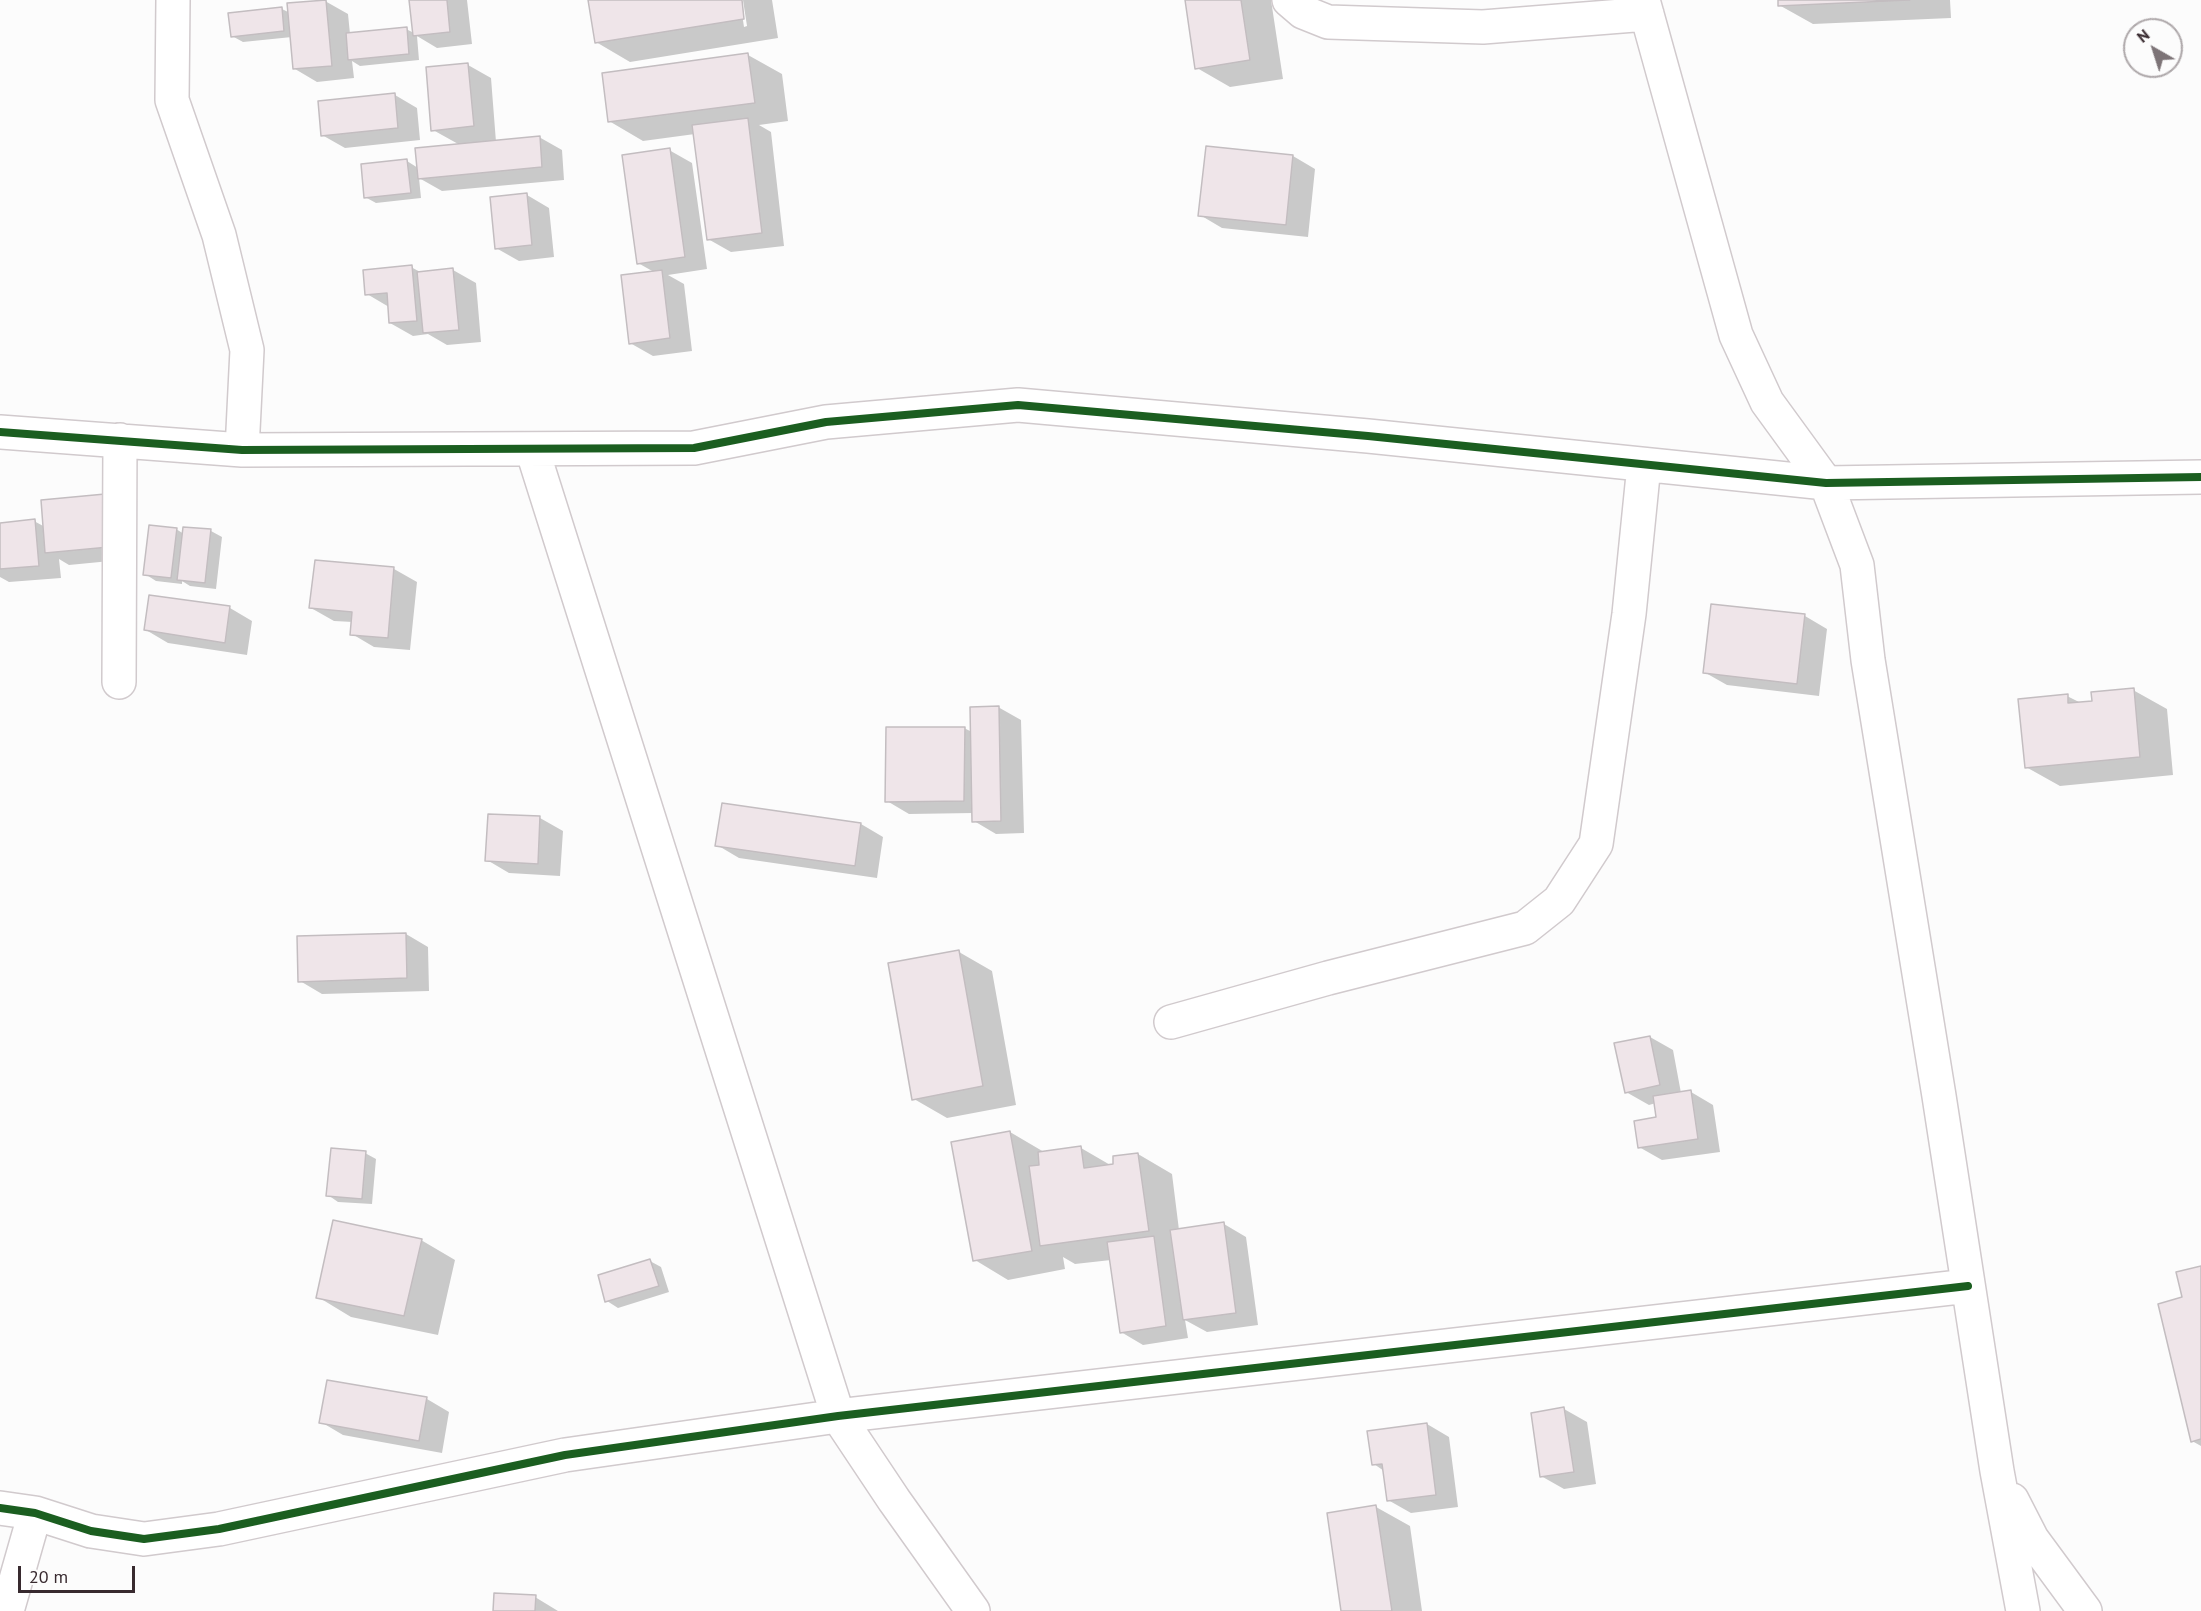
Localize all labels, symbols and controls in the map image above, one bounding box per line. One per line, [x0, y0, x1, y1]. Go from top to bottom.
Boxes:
north arrow [2123, 18, 2183, 78]
text: N [2133, 24, 2153, 47]
scale bar [21, 1554, 138, 1592]
text: 20 m [29, 1565, 68, 1588]

